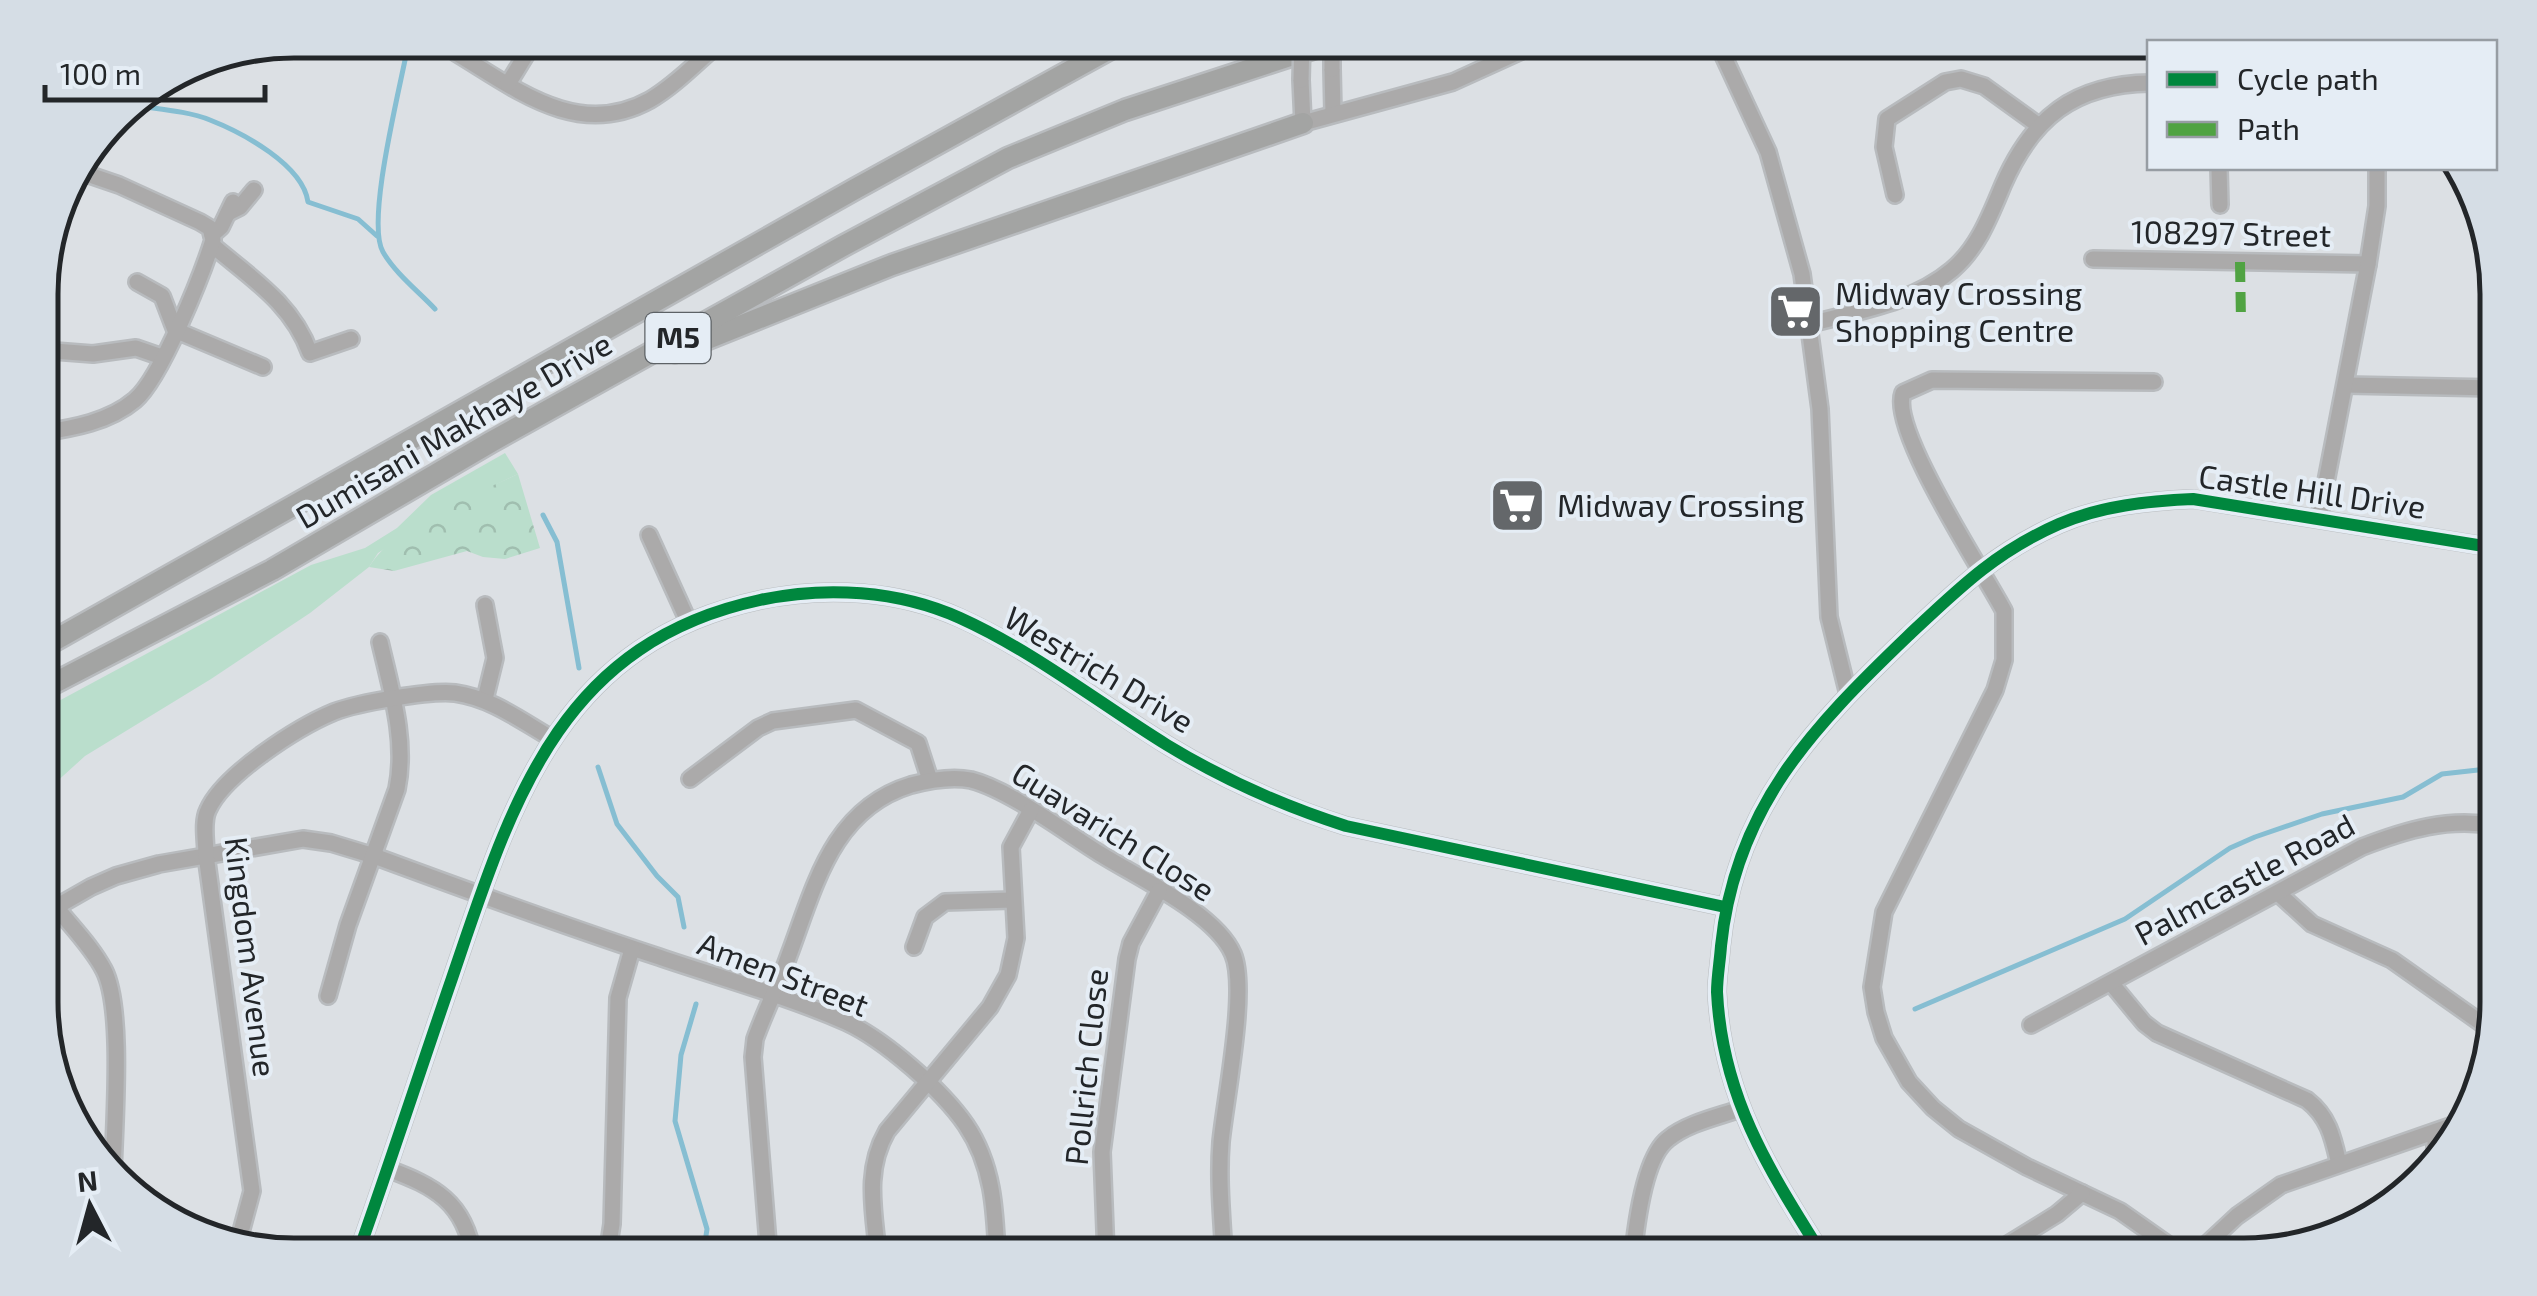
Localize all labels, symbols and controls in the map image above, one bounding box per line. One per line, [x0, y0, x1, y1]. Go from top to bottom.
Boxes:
scale bar [45, 40, 265, 102]
legend [2147, 40, 2497, 170]
text: 100 m [60, 55, 141, 91]
text: Cycle path [2237, 60, 2379, 96]
text: Path [2237, 110, 2300, 146]
street label: 108297 Street [2131, 211, 2331, 253]
place label: Midway Crossing Shopping Centre [1835, 273, 2082, 348]
supermarket icon: Midway Crossing Shopping Centre [1766, 282, 1826, 342]
road number: M5 [646, 313, 710, 363]
street label: Dumisani Makhaye Drive [288, 323, 618, 535]
street label: Castle Hill Drive [2196, 455, 2428, 525]
supermarket icon: Midway Crossing [1488, 476, 1548, 536]
place label: Midway Crossing [1557, 485, 1804, 523]
street label: Westrich Drive [999, 597, 1201, 740]
street label: Guavarich Close [1006, 753, 1222, 908]
street label: Palmcastle Road [2128, 804, 2360, 952]
street label: Kingdom Avenue [218, 835, 286, 1079]
street label: Amen Street [693, 923, 874, 1023]
street label: Pollrich Close [1056, 967, 1114, 1167]
north arrow [40, 1156, 140, 1256]
text: N [75, 1162, 99, 1198]

